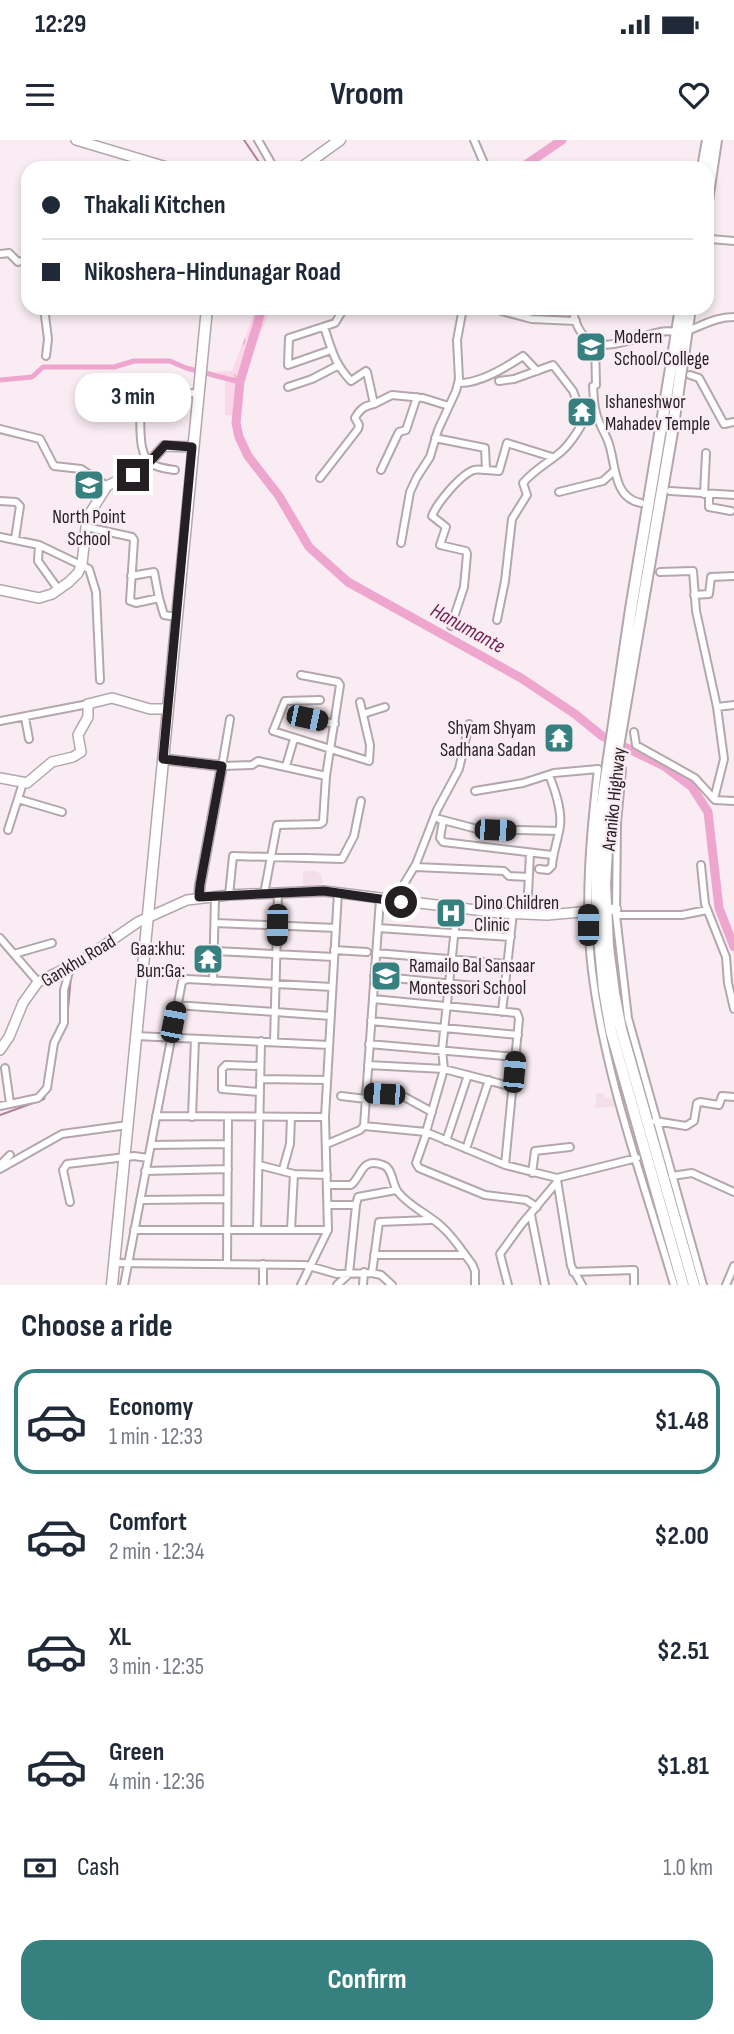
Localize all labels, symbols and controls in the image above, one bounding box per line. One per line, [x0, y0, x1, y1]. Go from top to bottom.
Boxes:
text: 12:29 [35, 9, 86, 40]
text: Vroom [330, 75, 404, 114]
icon: menu [21, 76, 59, 114]
icon: heart [675, 76, 713, 114]
text: Thakali Kitchen [84, 190, 226, 221]
text: Nikoshera-Hindunagar Road [84, 257, 341, 288]
place label: Modern School/College [614, 326, 709, 371]
school or university icon: Modern School/College [574, 330, 608, 364]
callout: 3 min [75, 373, 191, 422]
text: 3 min [111, 383, 155, 411]
place label: Ishaneshwor Mahadev Temple [605, 391, 710, 436]
temple icon: Ishaneshwor Mahadev Temple [565, 395, 599, 429]
route end [117, 459, 149, 491]
school or university icon: North Point School [72, 468, 106, 502]
place label: North Point School [52, 506, 126, 551]
water label: Hanumante [426, 598, 509, 659]
car [285, 703, 330, 733]
place label: Shyam Shyam Sadhana Sadan [440, 717, 536, 762]
temple icon: Shyam Shyam Sadhana Sadan [542, 721, 576, 755]
street label: Araniko Highway [597, 745, 631, 853]
car [474, 819, 517, 841]
route start [385, 886, 417, 918]
place label: Dino Children Clinic [474, 892, 559, 937]
hospital icon: Dino Children Clinic [434, 896, 468, 930]
car [267, 904, 288, 946]
car [578, 904, 599, 946]
street label: Gankhu Road [37, 930, 120, 992]
place label: Gaa:khu: Bun:Ga: [130, 938, 185, 983]
temple icon: Gaa:khu: Bun:Ga: [191, 942, 225, 976]
place label: Ramailo Bal Sansaar Montessori School [409, 955, 536, 1000]
school or university icon: Ramailo Bal Sansaar Montessori School [369, 959, 403, 993]
car [159, 999, 188, 1045]
car [502, 1050, 527, 1094]
car [363, 1082, 406, 1106]
text: Choose a ride [21, 1307, 173, 1346]
icon: car [25, 1390, 88, 1453]
text: Economy [109, 1392, 193, 1423]
text: $1.48 [654, 1406, 709, 1437]
text: 1 min · 12:33 [109, 1423, 203, 1451]
icon: car [25, 1505, 88, 1568]
text: Comfort [109, 1507, 187, 1538]
text: $2.00 [654, 1521, 709, 1552]
text: 2 min · 12:34 [109, 1538, 204, 1566]
icon: car [25, 1620, 88, 1683]
text: XL [109, 1622, 131, 1653]
text: $2.51 [657, 1636, 709, 1667]
text: 3 min · 12:35 [109, 1653, 204, 1681]
icon: car [25, 1735, 88, 1798]
text: Green [109, 1737, 164, 1768]
text: $1.81 [657, 1751, 709, 1782]
text: 4 min · 12:36 [109, 1768, 205, 1796]
icon: cash [21, 1849, 59, 1887]
text: Cash [77, 1852, 120, 1883]
text: 1.0 km [663, 1854, 713, 1882]
button: Confirm [21, 1940, 713, 2020]

